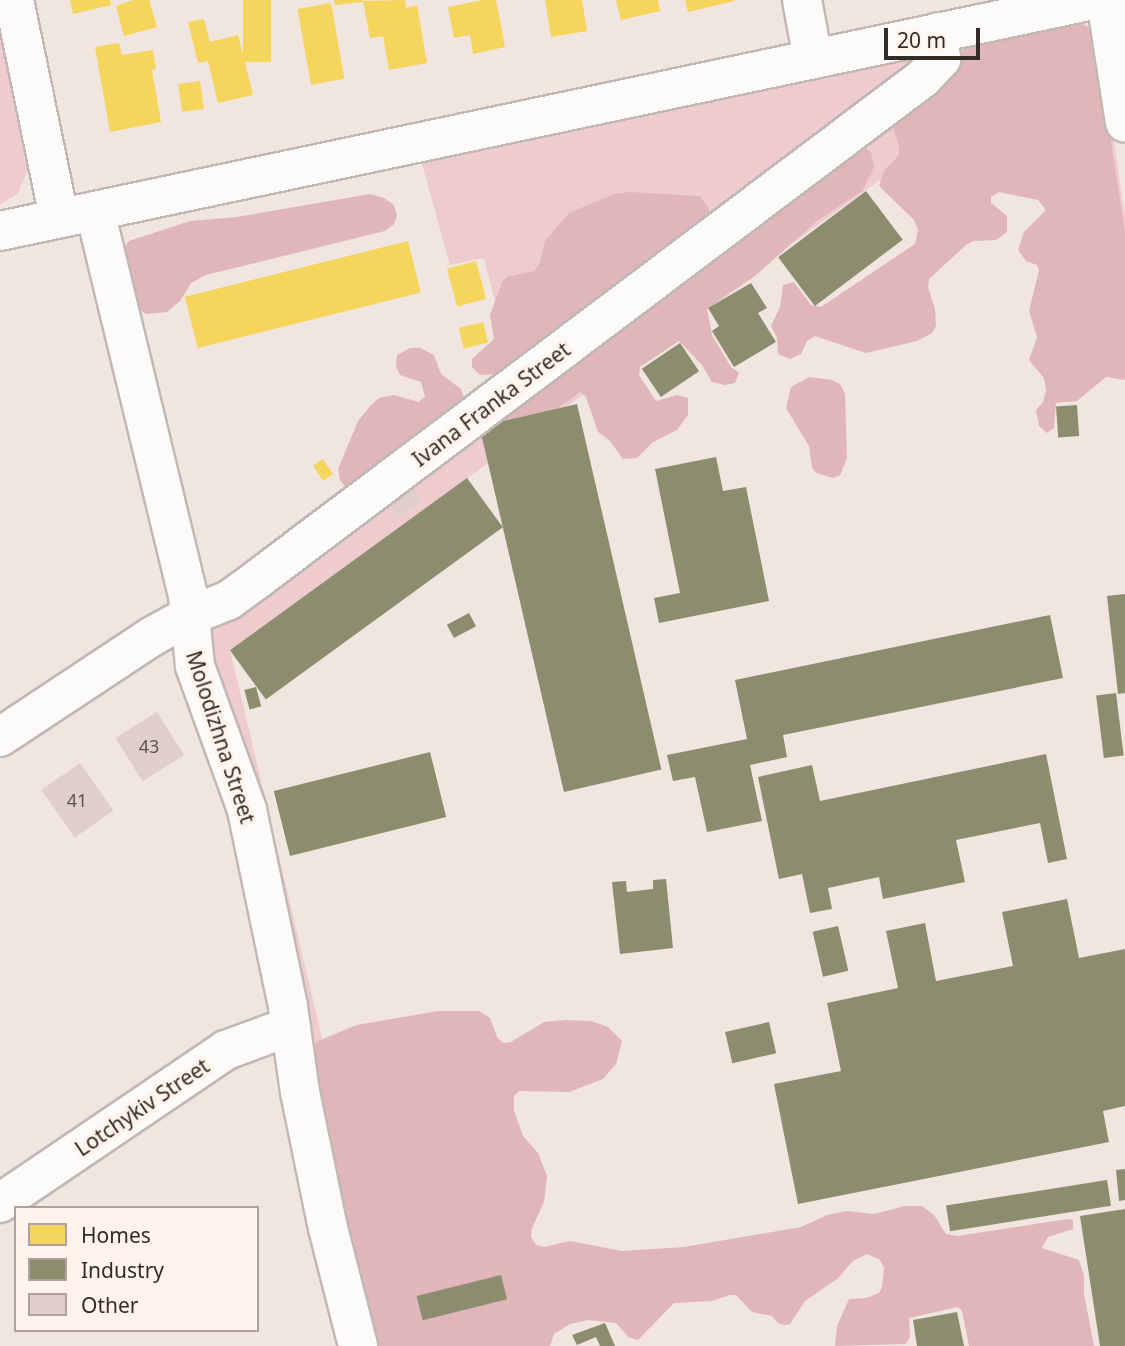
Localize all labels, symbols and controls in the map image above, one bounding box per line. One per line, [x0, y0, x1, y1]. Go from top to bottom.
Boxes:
scale bar [887, 14, 983, 58]
text: 20 m [897, 26, 946, 54]
street label: Ivana Franka Street [407, 337, 575, 471]
street label: Molodizhna Street [181, 648, 261, 826]
house number: 43 [139, 735, 159, 757]
house number: 41 [67, 789, 87, 811]
street label: Lotchykiv Street [70, 1053, 214, 1161]
legend [14, 1206, 259, 1332]
text: Homes [81, 1221, 151, 1249]
text: Industry [81, 1256, 164, 1284]
text: Other [81, 1291, 138, 1319]

